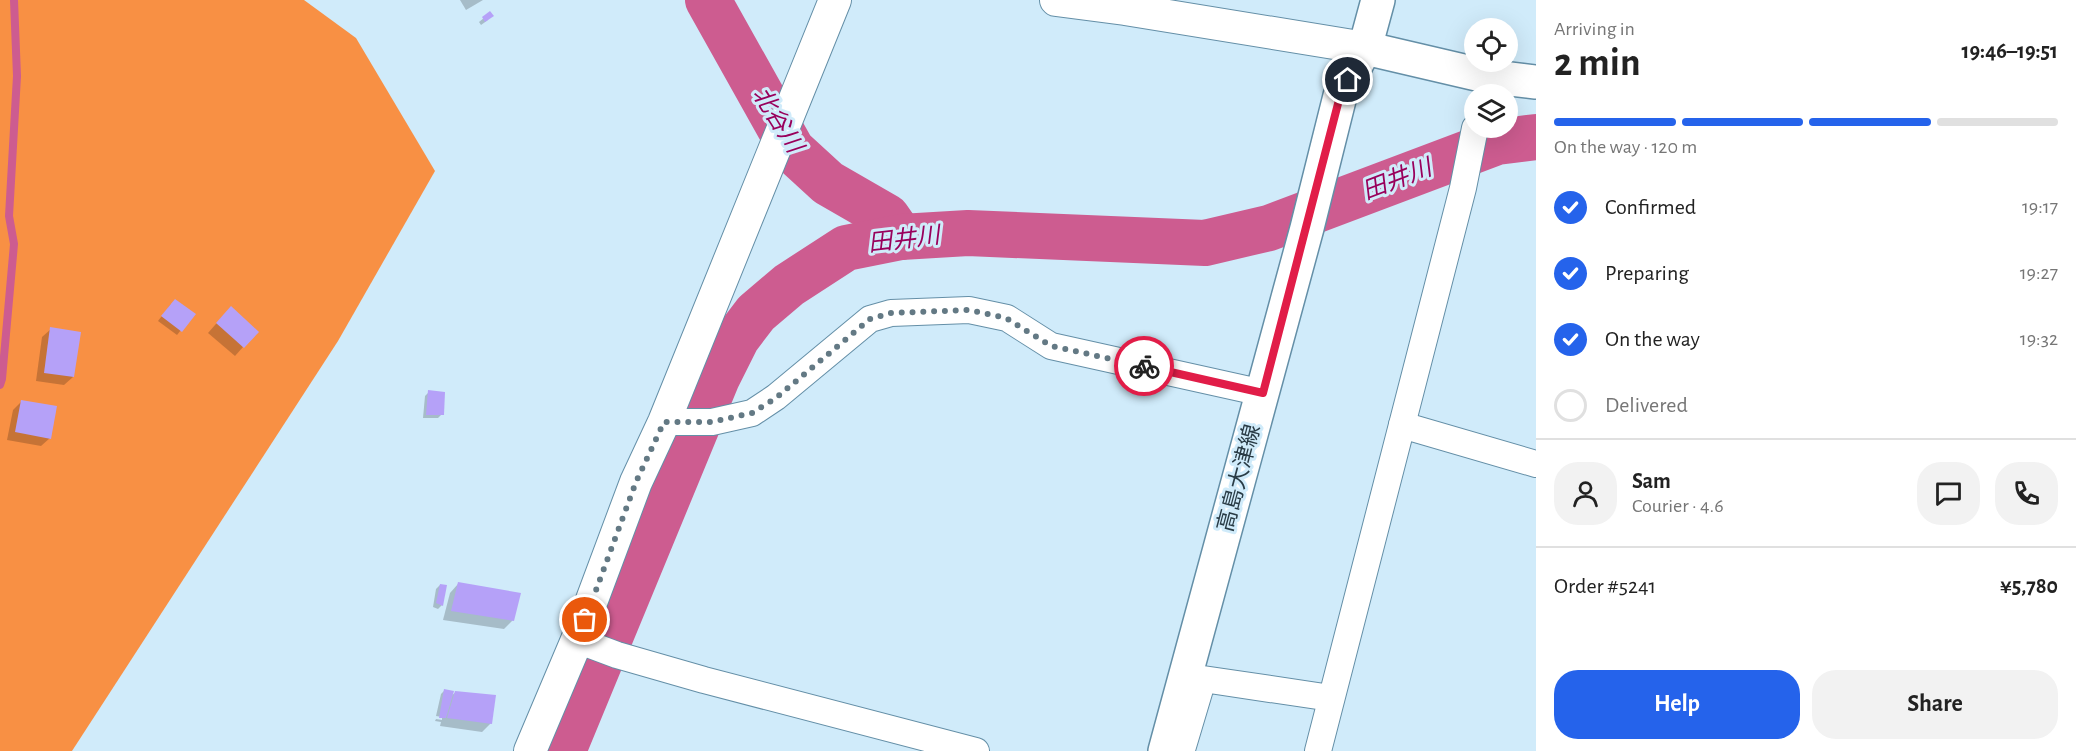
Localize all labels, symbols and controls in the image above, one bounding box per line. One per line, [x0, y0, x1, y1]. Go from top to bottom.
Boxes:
map controls [1464, 18, 1518, 138]
button: locate [1464, 18, 1518, 72]
text: Arriving in [1554, 19, 1635, 39]
text: 19:46–19:51 [1962, 40, 2058, 62]
text: 2 min [1554, 44, 1641, 83]
pin [1322, 54, 1373, 105]
icon: home [1331, 63, 1364, 96]
water label: 北谷川 [748, 83, 809, 159]
button: layers [1464, 84, 1518, 138]
text: On the way · 120 m [1554, 137, 1697, 157]
water label: 田井川 [1358, 153, 1438, 204]
icon: check [1554, 191, 1587, 224]
text: Confirmed [1605, 196, 1696, 218]
text: 19:17 [2022, 197, 2058, 217]
water label: 田井川 [867, 221, 944, 256]
icon: check [1554, 257, 1587, 290]
text: Preparing [1605, 262, 1689, 284]
text: 19:27 [2020, 263, 2058, 283]
icon: check [1554, 323, 1587, 356]
text: On the way [1605, 328, 1700, 350]
text: 19:32 [2020, 329, 2058, 349]
courier [1114, 336, 1174, 396]
icon: bike [1128, 350, 1161, 383]
text: Delivered [1605, 394, 1688, 416]
street label: 高島大津線 [1213, 422, 1264, 534]
button: person [1554, 462, 1617, 525]
button: chat [1917, 462, 1980, 525]
button: phone [1995, 462, 2058, 525]
text: Sam [1632, 470, 1671, 492]
text: Courier · 4.6 [1632, 496, 1724, 516]
text: Order #5241 [1554, 575, 1656, 597]
text: ¥5,780 [2000, 575, 2058, 597]
pin [559, 594, 610, 645]
icon: bag [568, 603, 601, 636]
button: Help [1554, 670, 1800, 739]
button: Share [1812, 670, 2058, 739]

